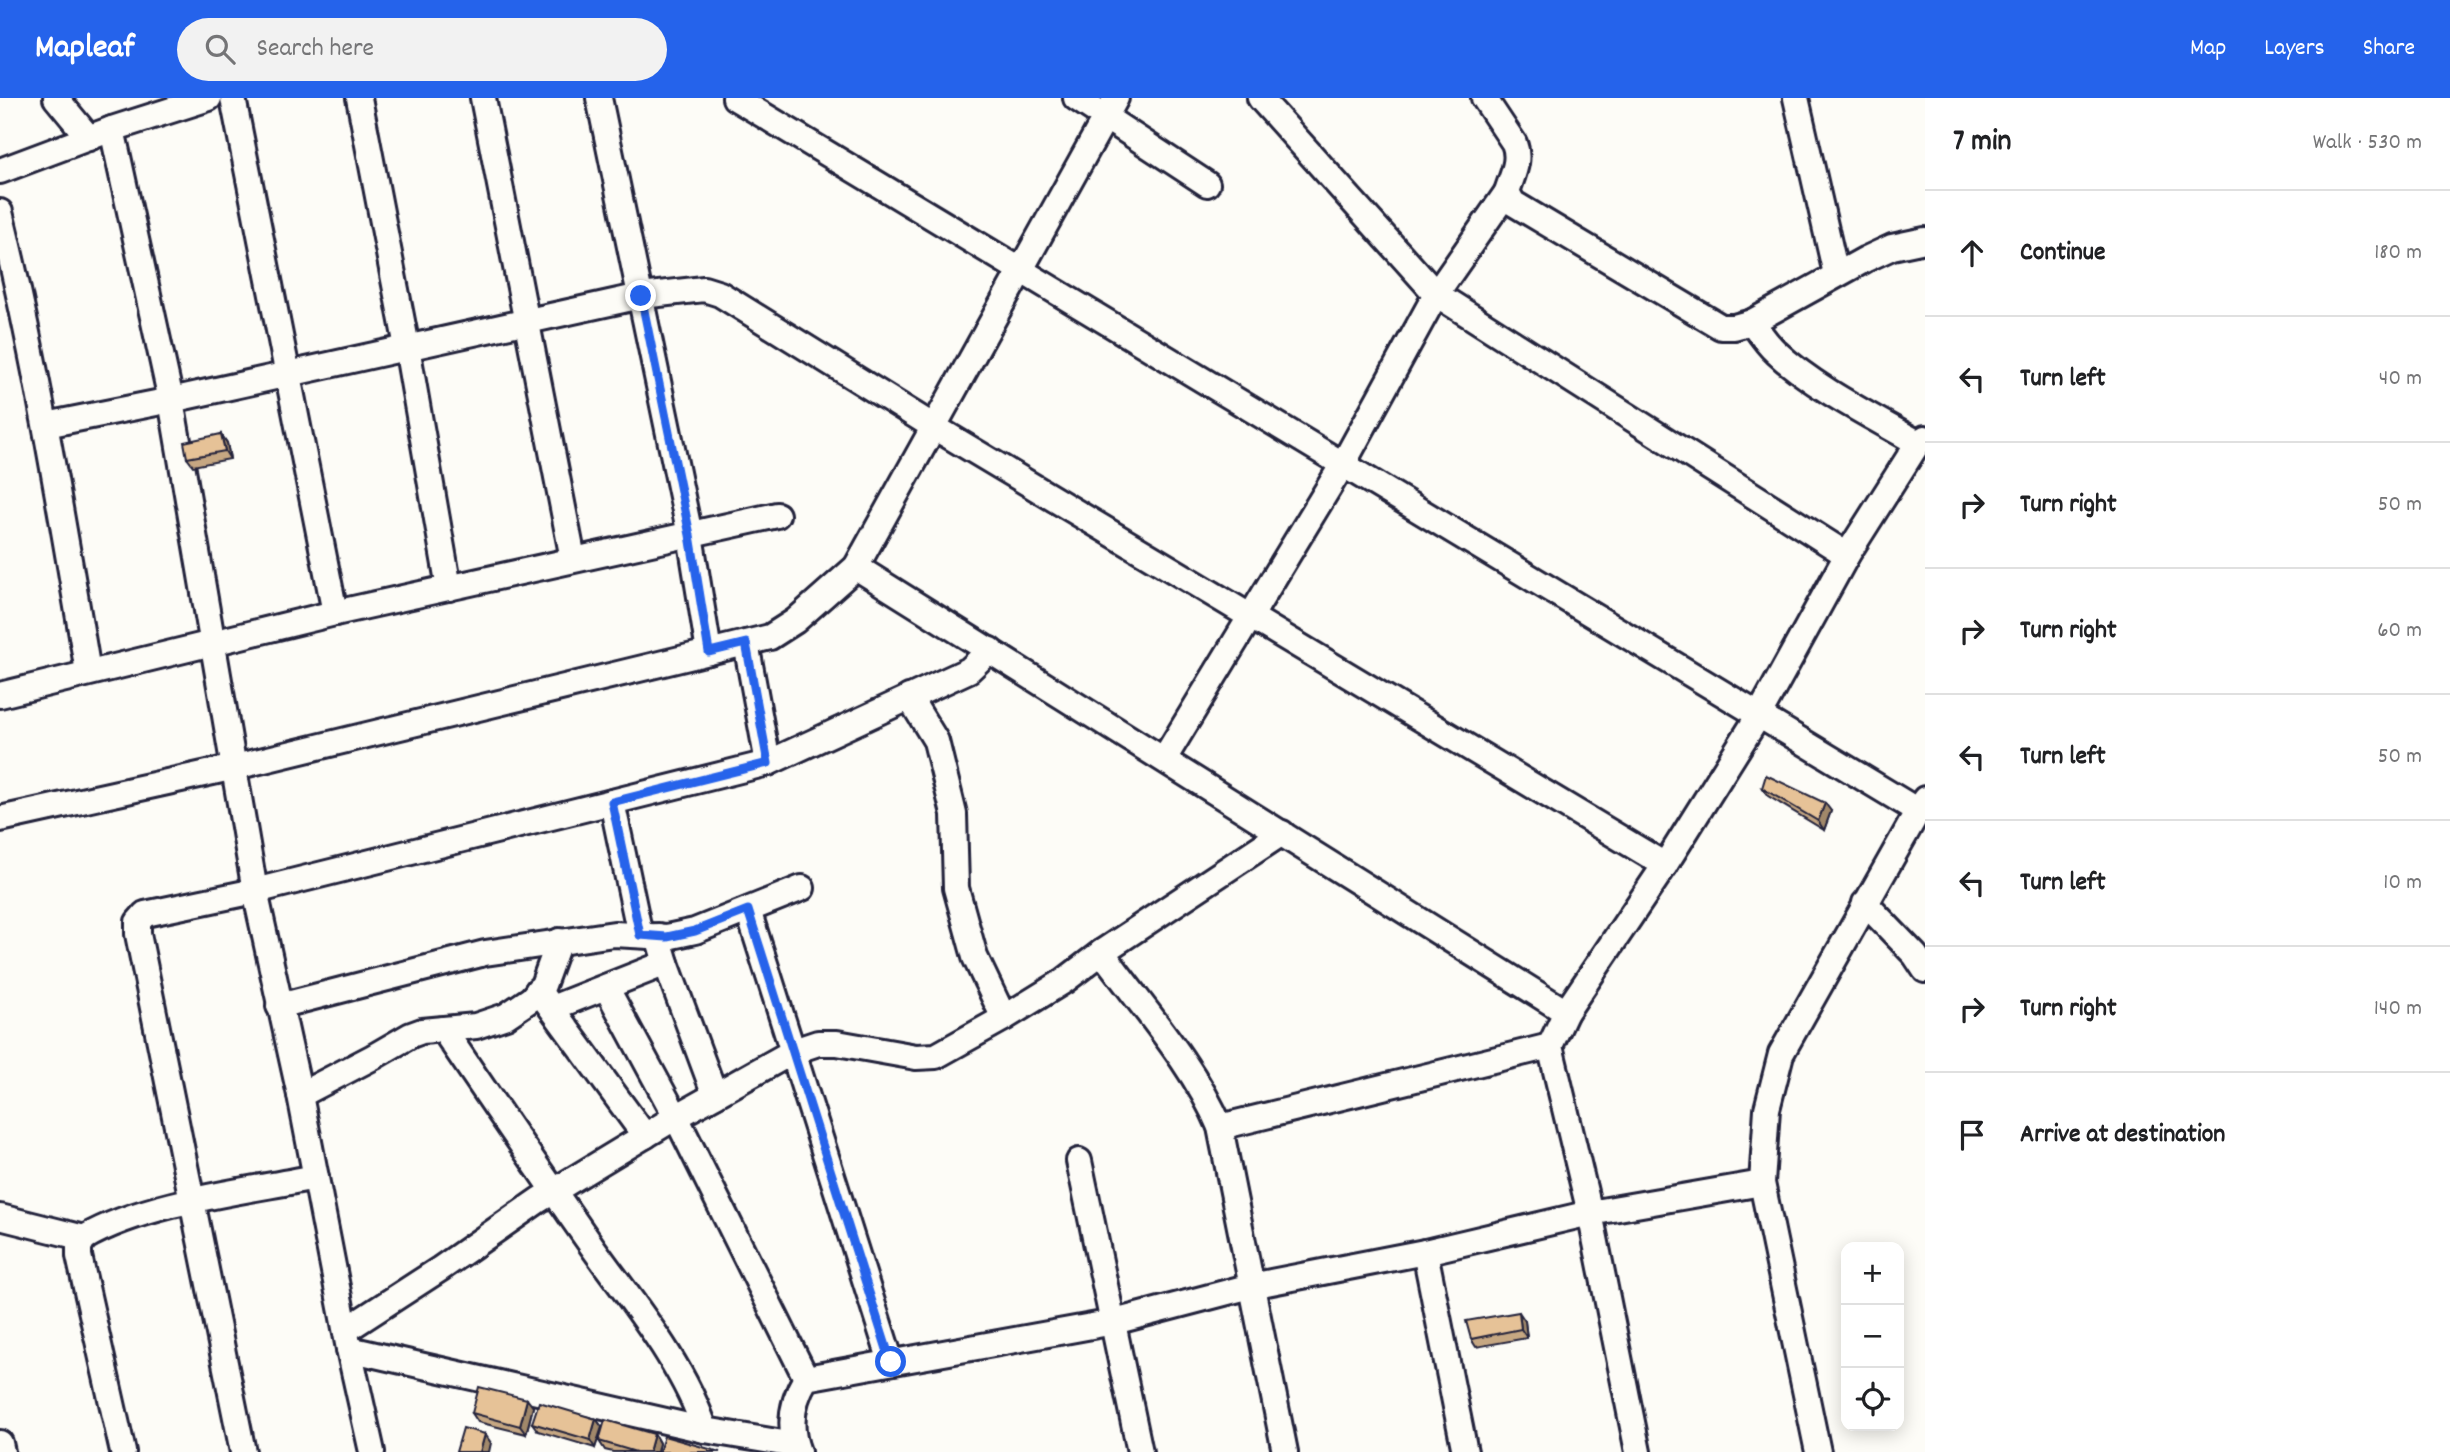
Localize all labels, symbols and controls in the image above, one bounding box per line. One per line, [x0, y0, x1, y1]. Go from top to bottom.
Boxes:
search box [177, 18, 667, 81]
text: Mapleaf [35, 26, 135, 73]
icon: search [201, 30, 239, 68]
text: Search here [257, 31, 374, 68]
text: Map [2190, 32, 2226, 66]
text: Layers [2264, 32, 2325, 66]
text: Share [2363, 32, 2415, 66]
text: 7 min [1953, 122, 2011, 165]
text: Walk · 530 m [2313, 127, 2422, 160]
icon: ahead [1953, 234, 1991, 272]
text: Continue [2020, 235, 2105, 272]
text: 180 m [2374, 237, 2422, 270]
route end [625, 280, 656, 311]
icon: left [1953, 360, 1991, 398]
text: Turn left [2020, 361, 2106, 398]
text: 40 m [2379, 363, 2422, 396]
icon: right [1953, 486, 1991, 524]
text: Turn right [2020, 487, 2117, 524]
text: 50 m [2378, 489, 2422, 522]
icon: right [1953, 612, 1991, 650]
text: Turn right [2020, 613, 2117, 650]
text: 60 m [2377, 615, 2422, 648]
icon: left [1953, 738, 1991, 776]
text: Turn left [2020, 739, 2106, 776]
text: 50 m [2378, 741, 2422, 774]
icon: left [1953, 864, 1991, 902]
text: Turn left [2020, 865, 2106, 902]
text: 10 m [2383, 867, 2422, 900]
icon: right [1953, 990, 1991, 1028]
text: Turn right [2020, 991, 2117, 1028]
text: 140 m [2374, 993, 2422, 1026]
icon: arrive [1953, 1116, 1991, 1154]
text: Arrive at destination [2020, 1117, 2225, 1154]
map controls [1841, 1242, 1904, 1431]
button: + [1841, 1242, 1904, 1305]
button: − [1841, 1305, 1904, 1368]
route start [875, 1346, 906, 1377]
button: locate [1841, 1368, 1904, 1431]

